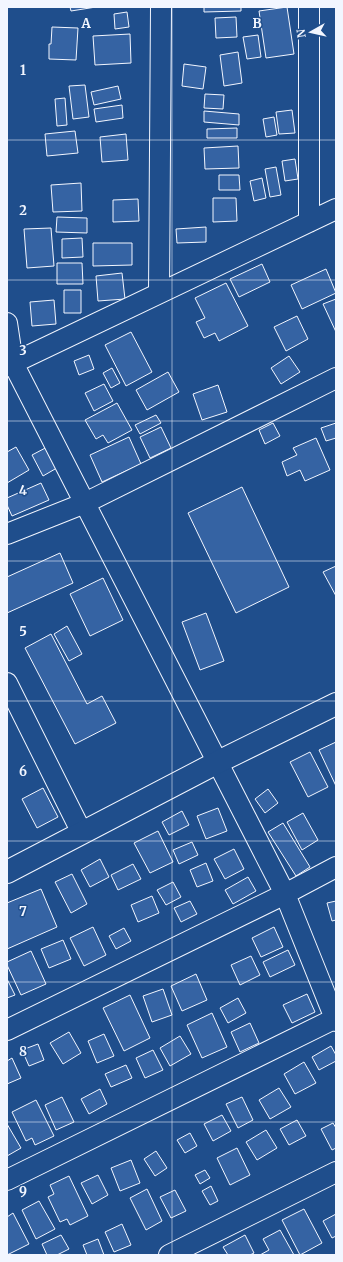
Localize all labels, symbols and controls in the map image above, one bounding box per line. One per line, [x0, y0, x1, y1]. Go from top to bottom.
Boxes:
north arrow [291, 12, 331, 52]
text: A [80, 15, 91, 32]
text: B [252, 15, 262, 32]
text: N [294, 28, 309, 39]
text: 1 [20, 62, 26, 79]
text: 2 [19, 202, 27, 219]
text: 3 [19, 342, 27, 359]
text: 4 [19, 482, 28, 499]
text: 5 [19, 623, 27, 640]
text: 6 [19, 763, 27, 780]
text: 7 [19, 903, 27, 920]
text: 8 [19, 1043, 27, 1060]
text: 9 [19, 1183, 27, 1200]

